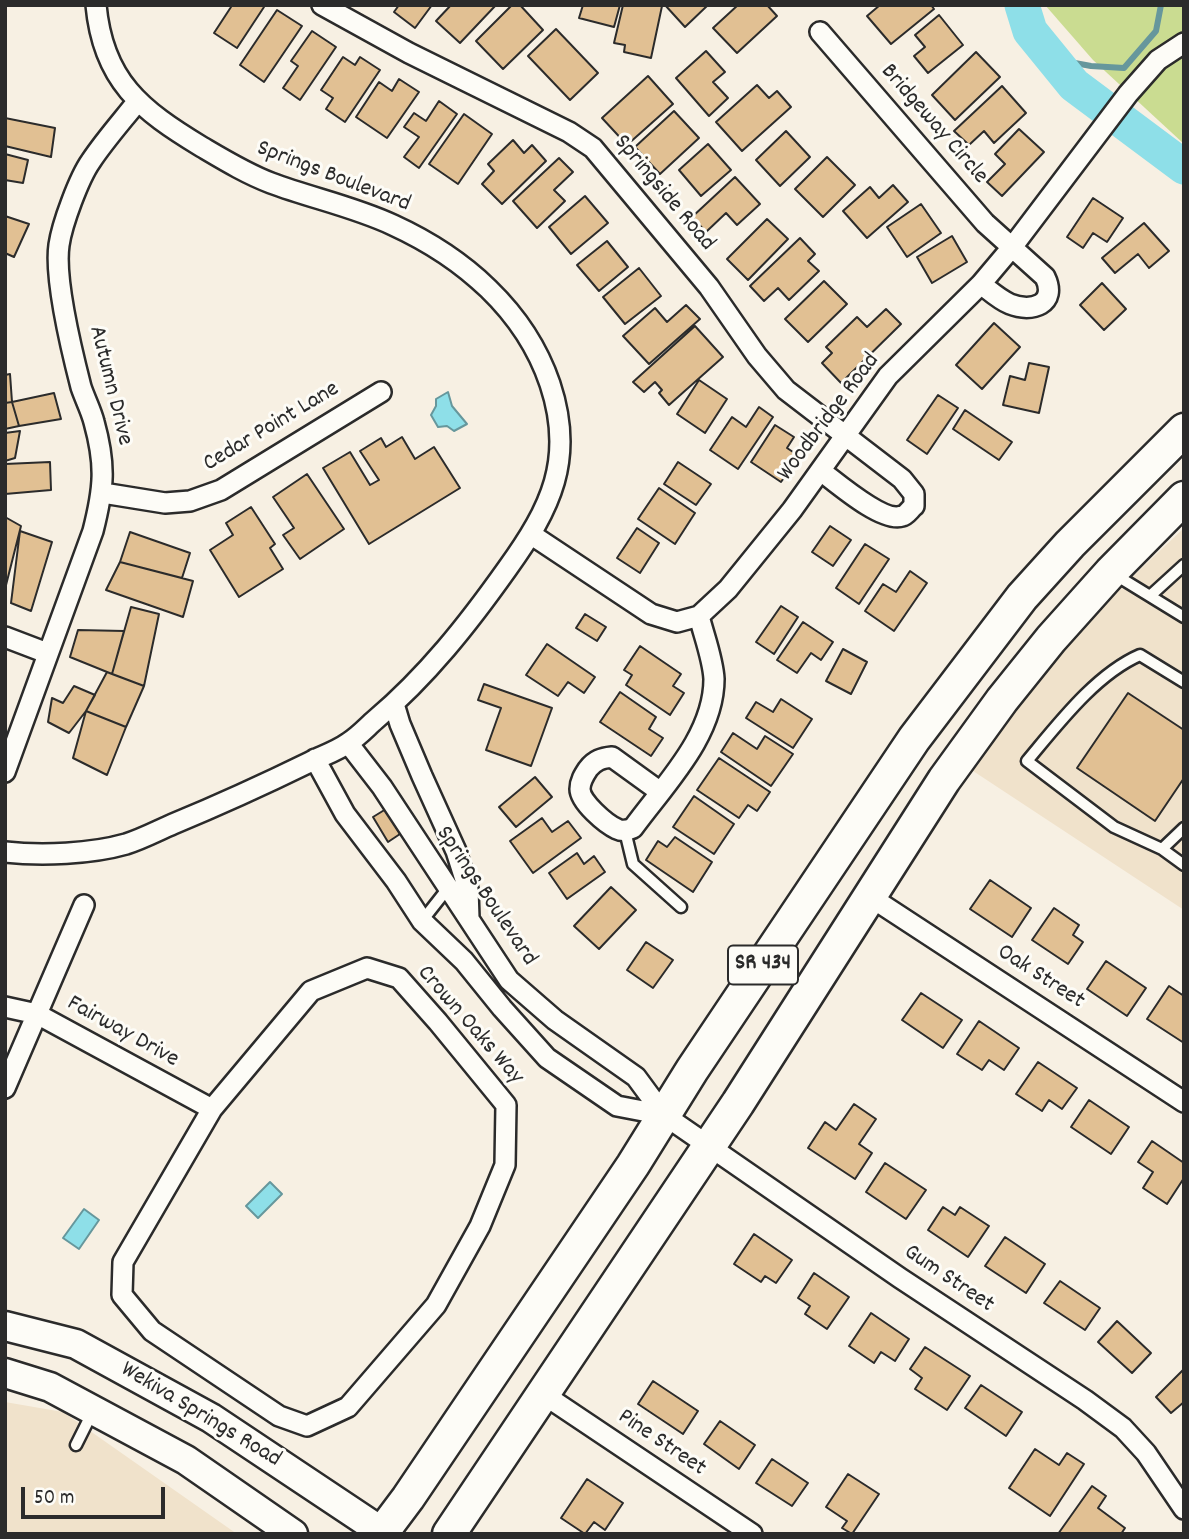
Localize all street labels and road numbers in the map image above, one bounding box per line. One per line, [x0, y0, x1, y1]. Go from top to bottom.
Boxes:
street label: Bridgeway Circle [873, 59, 993, 191]
street label: Springside Road [606, 130, 720, 258]
street label: Springs Boulevard [252, 135, 414, 221]
street label: Autumn Drive [80, 323, 138, 449]
street label: Woodbridge Road [773, 348, 887, 488]
street label: Cedar Point Lane [199, 376, 345, 480]
street label: Springs Boulevard [428, 822, 542, 972]
street label: Oak Street [991, 939, 1089, 1017]
road number: SR 434 [728, 946, 798, 984]
street label: Crown Oaks Way [409, 960, 529, 1092]
street label: Fairway Drive [61, 990, 183, 1076]
street label: Gum Street [897, 1239, 999, 1321]
street label: Wekiva Springs Road [114, 1357, 286, 1475]
street label: Pine Street [611, 1404, 711, 1484]

